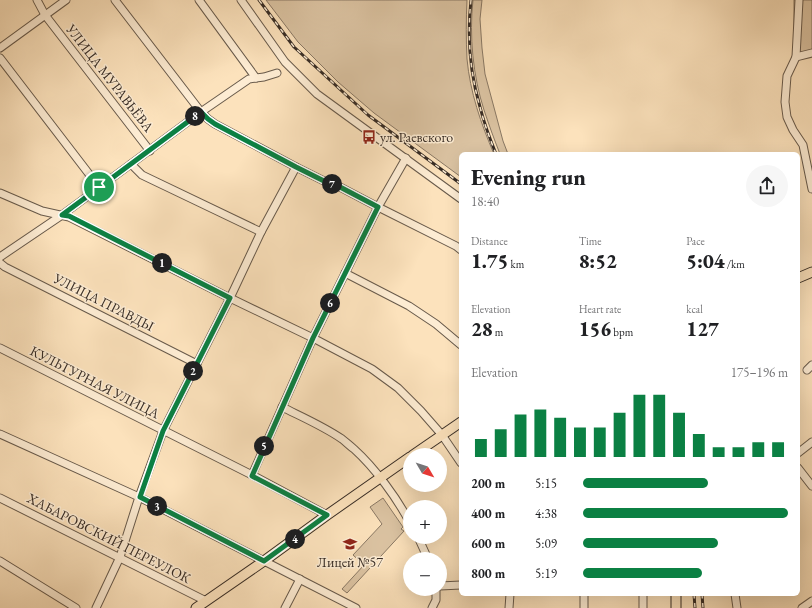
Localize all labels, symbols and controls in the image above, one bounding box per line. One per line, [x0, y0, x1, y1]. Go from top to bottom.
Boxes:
street label: УЛИЦА МУРАВЬЁВА [62, 20, 158, 136]
pin: 8 [185, 106, 205, 126]
text: 8 [192, 109, 198, 123]
place label: ул. Раевского [380, 128, 453, 146]
bus stop icon: ул. Раевского [361, 129, 377, 145]
text: Evening run [471, 163, 586, 192]
button: share [746, 165, 788, 207]
pin [82, 170, 116, 204]
pin: 7 [322, 174, 342, 194]
icon: arrive [88, 176, 110, 198]
text: 7 [329, 177, 335, 191]
text: 18:40 [471, 193, 499, 210]
text: Distance [471, 234, 508, 248]
text: Time [579, 234, 602, 248]
text: Pace [686, 234, 705, 248]
text: 1.75 [471, 248, 508, 274]
text: 8:52 [579, 248, 617, 274]
text: 5:04 [686, 248, 725, 274]
pin: 1 [152, 253, 172, 273]
text: 1 [159, 256, 165, 270]
text: km [508, 257, 524, 271]
text: /km [725, 257, 745, 271]
street label: УЛИЦА ПРАВДЫ [50, 268, 157, 335]
pin: 6 [320, 293, 340, 313]
text: 6 [327, 296, 333, 310]
text: Elevation [471, 302, 511, 316]
text: Heart rate [579, 302, 621, 316]
text: kcal [686, 302, 703, 316]
text: 28 [471, 316, 493, 342]
text: 156 [579, 316, 611, 342]
text: 127 [686, 316, 719, 342]
text: m [493, 325, 503, 339]
text: bpm [611, 325, 633, 339]
street label: КУЛЬТУРНАЯ УЛИЦА [27, 342, 163, 423]
pin: 2 [183, 361, 203, 381]
text: 2 [190, 364, 196, 378]
text: Elevation [471, 364, 518, 381]
text: 175–196 m [731, 364, 788, 381]
pin: 5 [254, 436, 274, 456]
text: 5 [261, 439, 267, 453]
north arrow [403, 448, 447, 492]
map controls [403, 448, 447, 596]
text: 200 m [471, 475, 505, 492]
text: 5:15 [535, 475, 557, 492]
street label: ХАБАРОВСКИЙ ПЕРЕУЛОК [23, 488, 194, 587]
pin: 3 [147, 496, 167, 516]
text: 3 [154, 499, 160, 513]
button: + [403, 500, 447, 544]
text: 400 m [471, 505, 505, 522]
text: 4:38 [535, 505, 557, 522]
pin: 4 [285, 529, 305, 549]
text: 4 [292, 532, 298, 546]
text: 600 m [471, 535, 505, 552]
text: 5:09 [535, 535, 557, 552]
school or university icon: Лицей №57 [342, 536, 358, 552]
button: − [403, 552, 447, 596]
place label: Лицей №57 [317, 553, 383, 571]
text: 800 m [471, 565, 505, 582]
text: 5:19 [535, 565, 557, 582]

